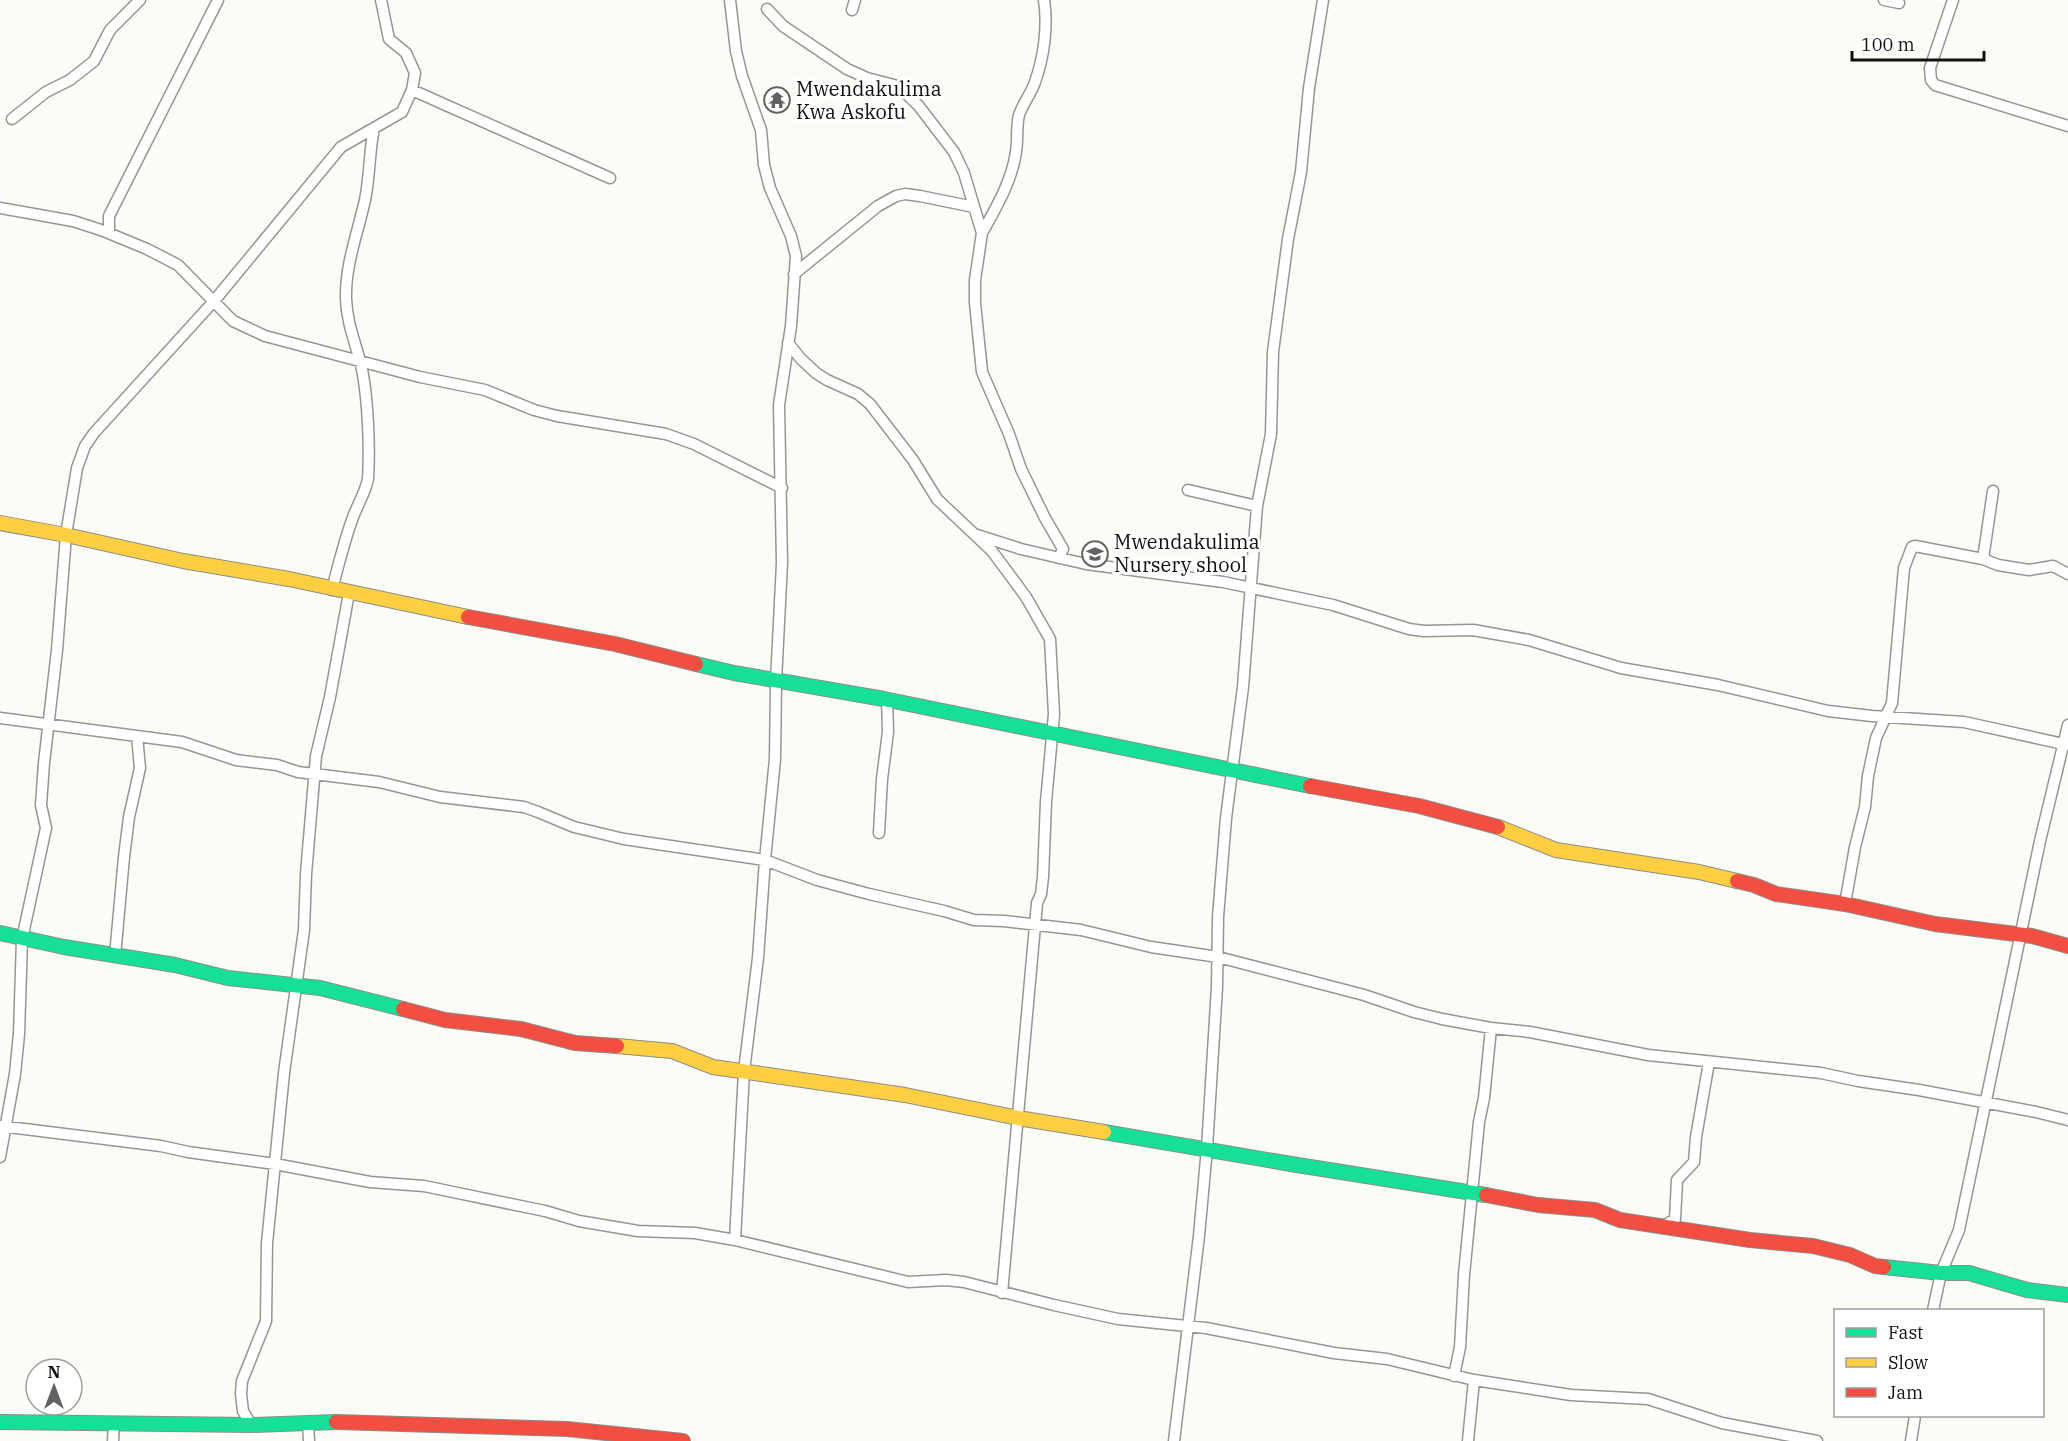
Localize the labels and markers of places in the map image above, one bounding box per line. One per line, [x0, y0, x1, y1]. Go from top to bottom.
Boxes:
place label: Mwendakulima Kwa Askofu [796, 75, 942, 125]
temple icon: Mwendakulima Kwa Askofu [762, 85, 792, 115]
place label: Mwendakulima Nursery shool [1114, 528, 1260, 578]
school or university icon: Mwendakulima Nursery shool [1080, 539, 1110, 569]

